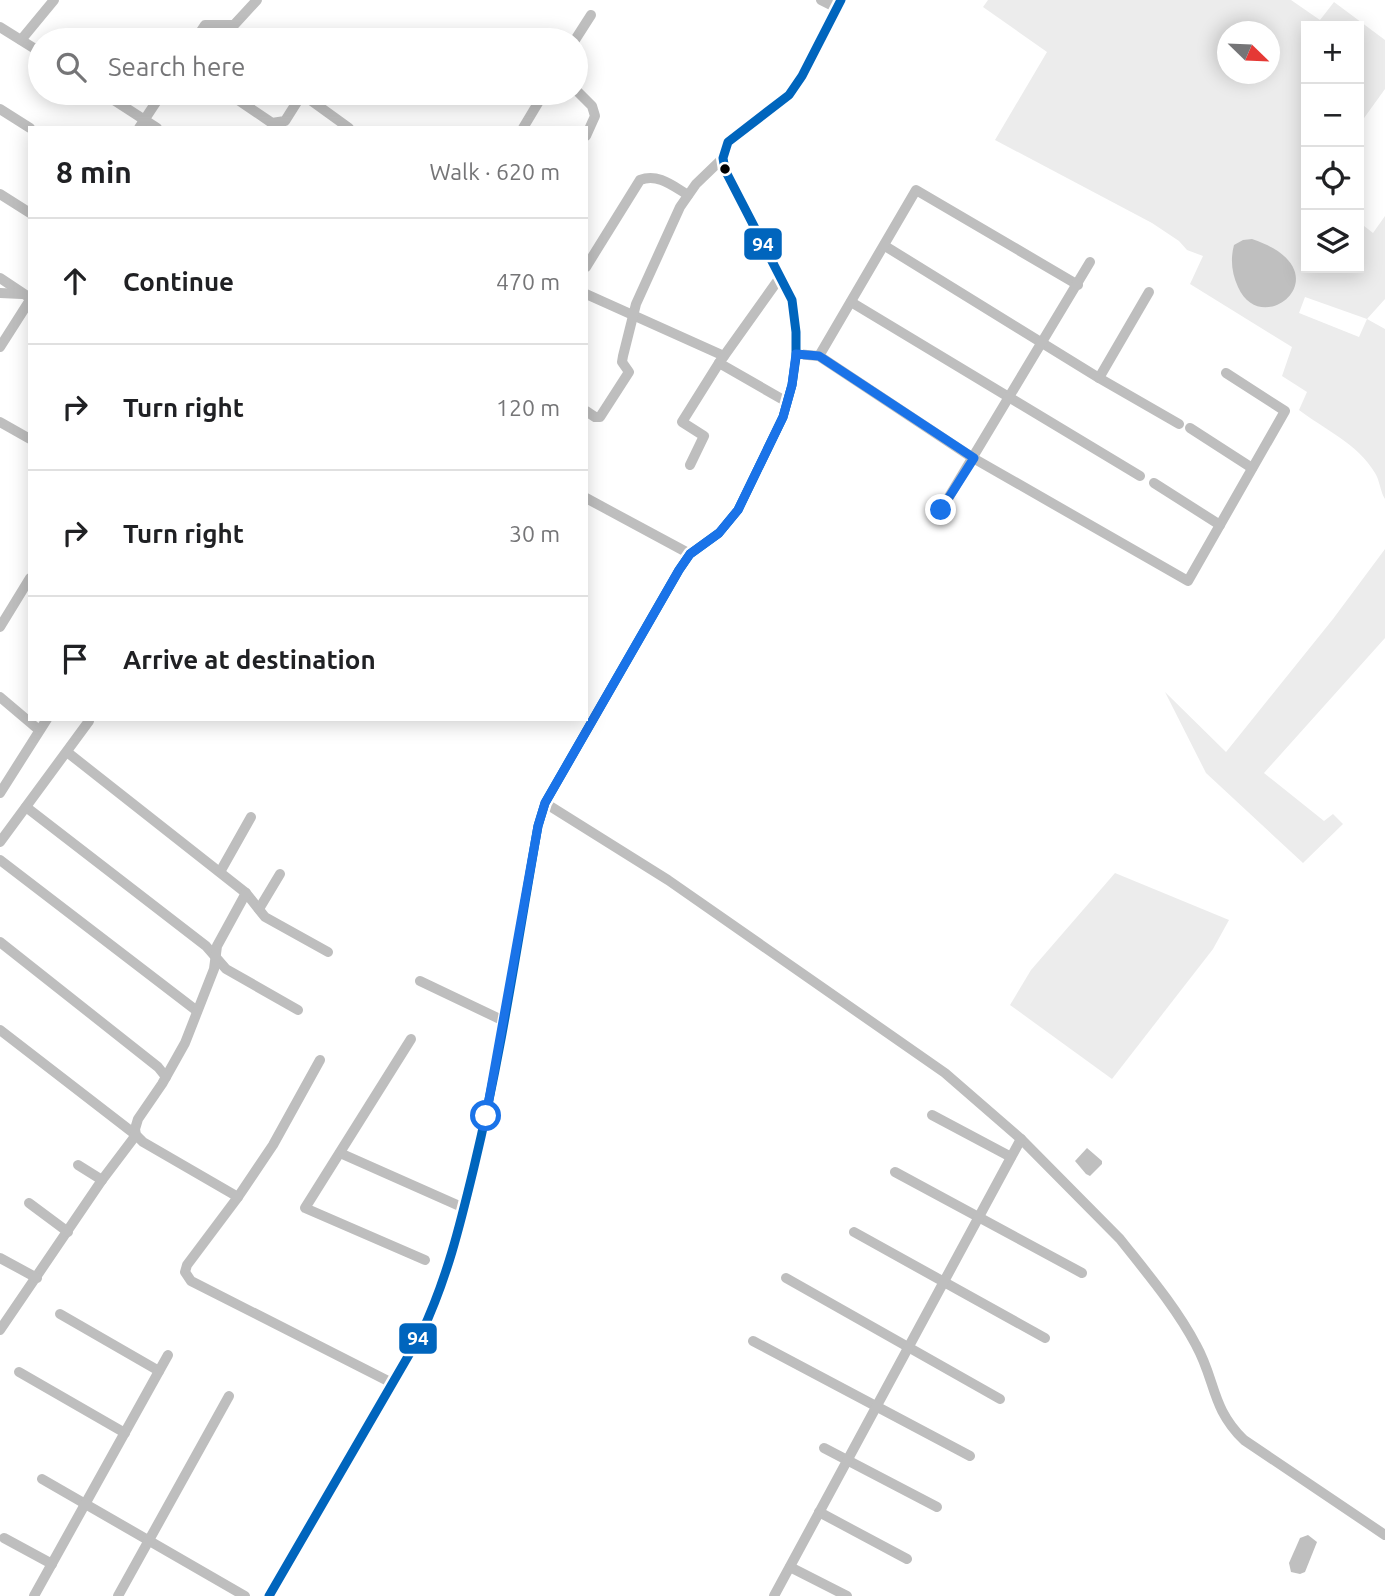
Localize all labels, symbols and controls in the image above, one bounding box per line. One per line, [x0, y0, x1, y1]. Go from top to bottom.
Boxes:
north arrow [1217, 21, 1280, 84]
map controls [1301, 21, 1364, 273]
button: + [1301, 21, 1364, 84]
search box [28, 28, 588, 105]
icon: search [52, 48, 90, 86]
text: Search here [108, 52, 245, 81]
button: − [1301, 84, 1364, 147]
button: locate [1301, 147, 1364, 210]
text: 8 min [56, 155, 132, 189]
text: Walk · 620 m [429, 159, 560, 184]
unlabelled marker [718, 162, 732, 176]
button: layers [1301, 210, 1364, 273]
line badge: 94 [743, 227, 783, 261]
text: 94 [752, 233, 774, 255]
icon: ahead [56, 262, 94, 300]
text: Continue [123, 267, 234, 296]
text: 470 m [496, 269, 560, 294]
icon: right [56, 388, 94, 426]
text: Turn right [123, 393, 244, 422]
text: 120 m [496, 395, 560, 420]
route end [925, 494, 956, 525]
icon: right [56, 514, 94, 552]
text: Turn right [123, 519, 244, 548]
text: 30 m [509, 521, 560, 546]
icon: arrive [56, 640, 94, 678]
text: Arrive at destination [123, 645, 376, 674]
route start [470, 1100, 501, 1131]
line badge: 94 [398, 1322, 438, 1355]
text: 94 [407, 1327, 429, 1349]

